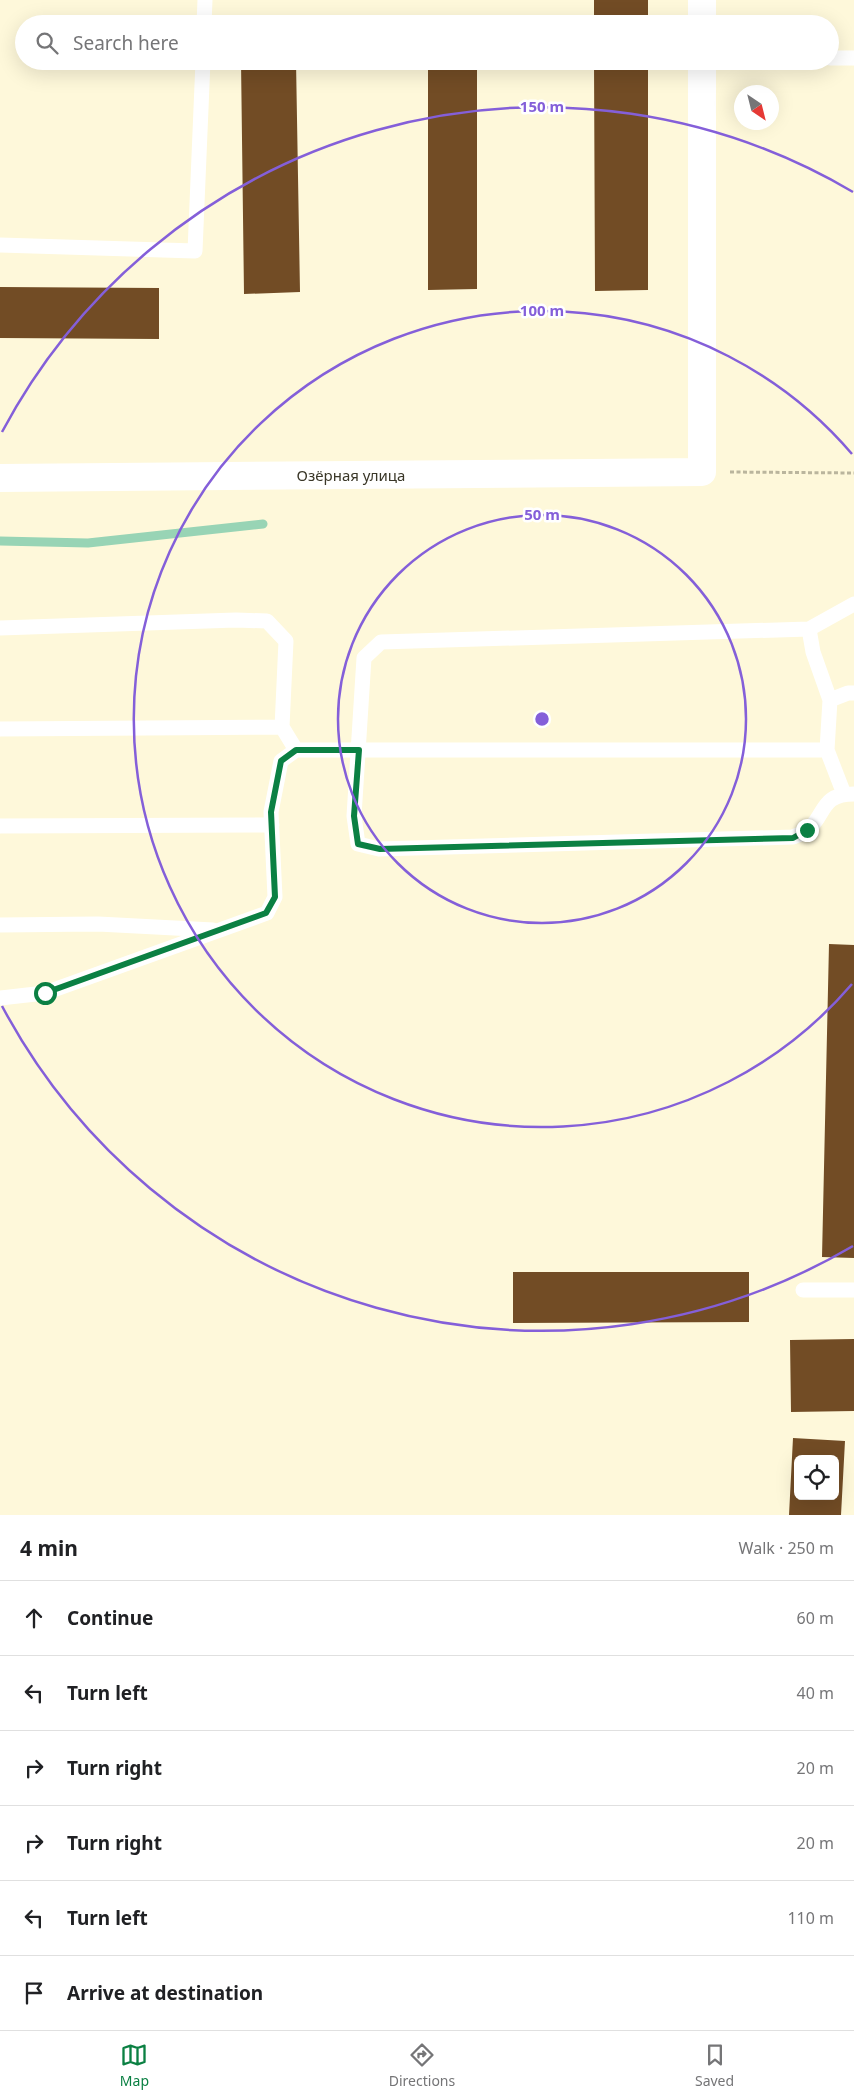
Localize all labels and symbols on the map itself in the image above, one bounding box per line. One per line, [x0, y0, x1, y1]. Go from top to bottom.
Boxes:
north arrow [734, 85, 779, 130]
text: 150 m [520, 96, 564, 116]
text: 100 m [520, 300, 564, 320]
street label: Озёрная улица [297, 465, 405, 485]
text: 50 m [524, 504, 560, 524]
centre of rings [533, 710, 551, 728]
route end [796, 819, 819, 842]
route start [34, 982, 57, 1005]

